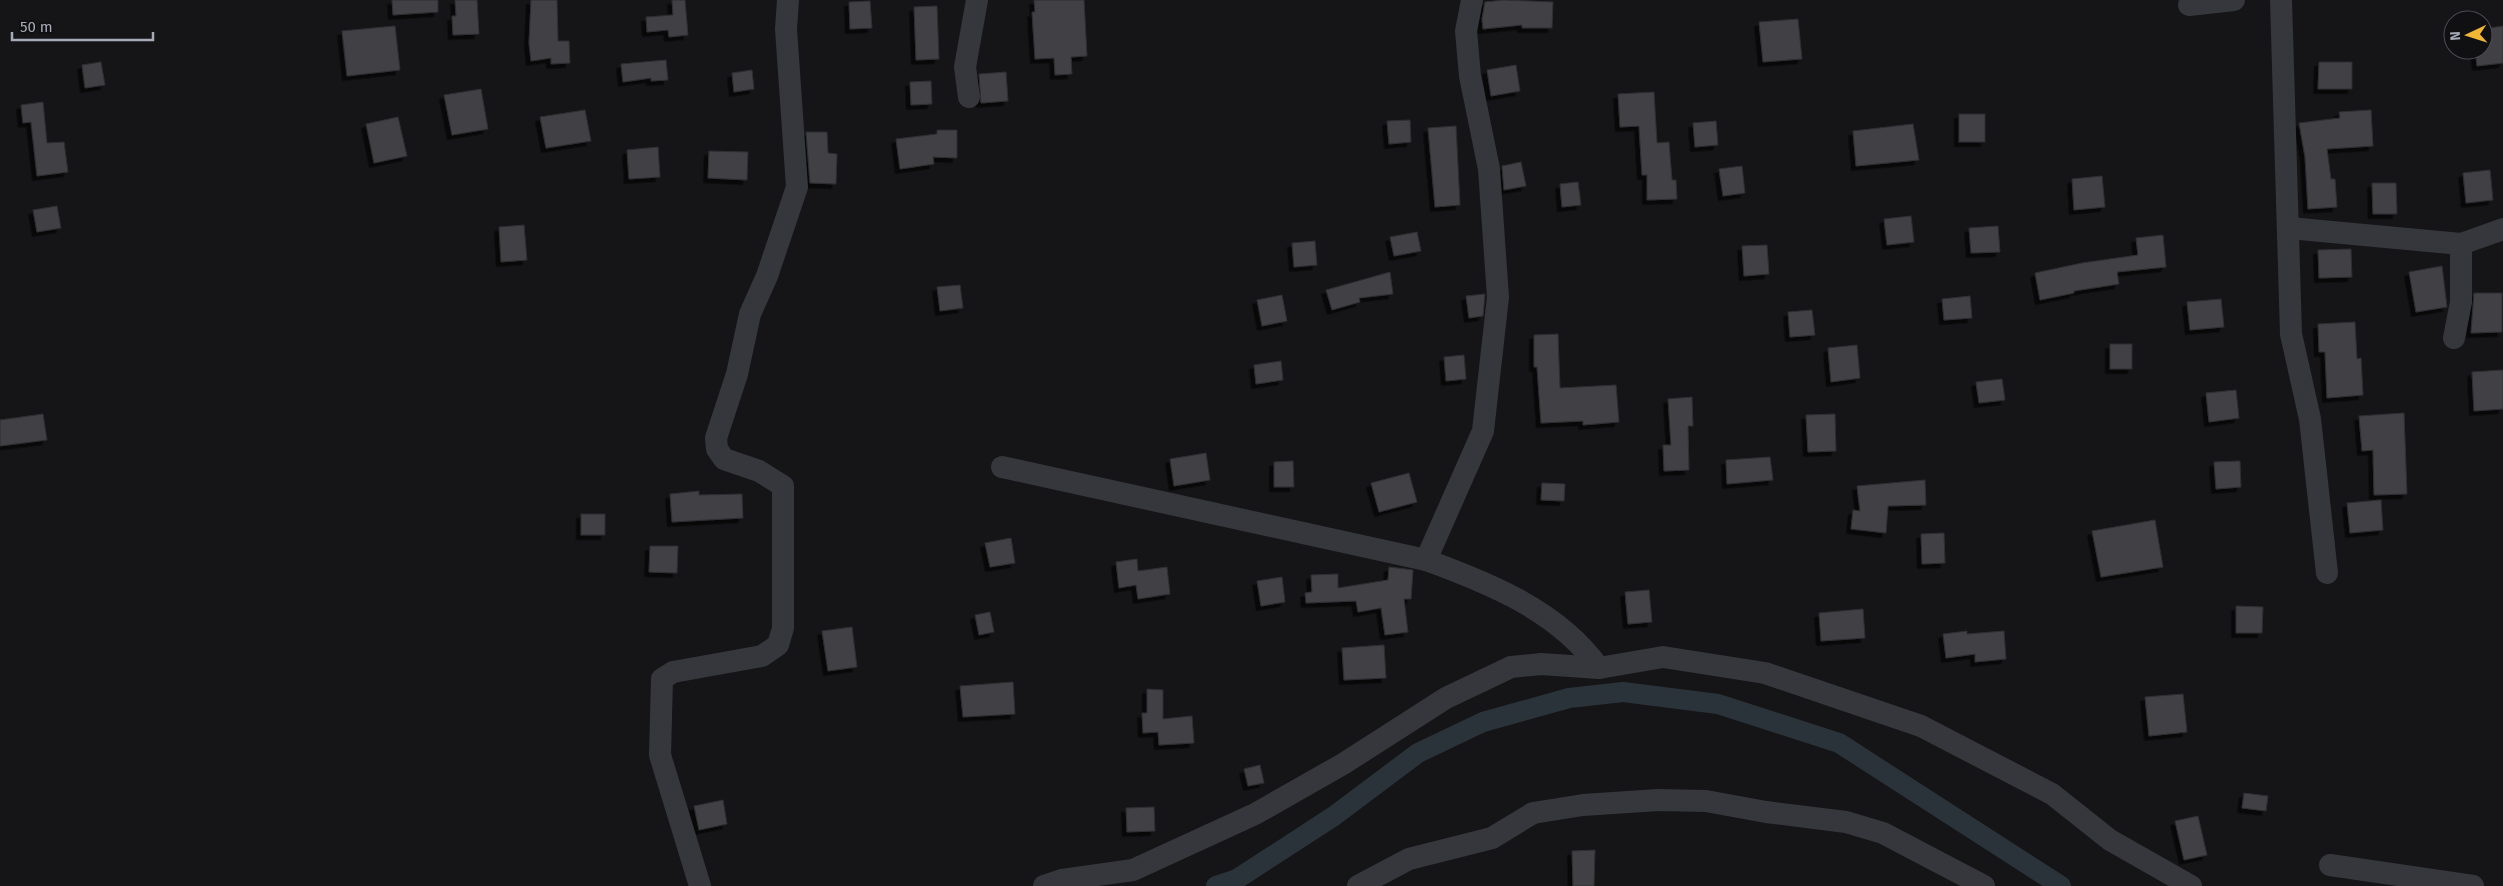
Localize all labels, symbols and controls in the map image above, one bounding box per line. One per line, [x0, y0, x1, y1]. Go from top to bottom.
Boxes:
scale bar [12, 10, 154, 42]
north arrow [2443, 10, 2493, 60]
text: 50 m [20, 18, 53, 36]
text: N [2447, 31, 2464, 41]

